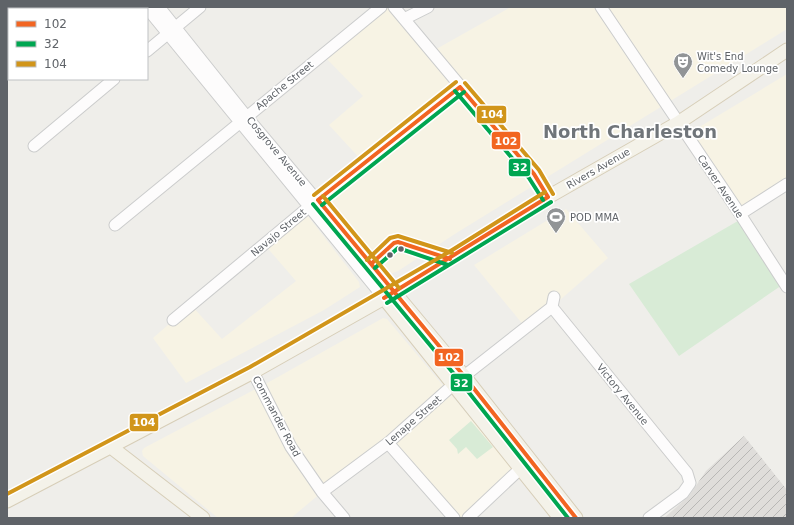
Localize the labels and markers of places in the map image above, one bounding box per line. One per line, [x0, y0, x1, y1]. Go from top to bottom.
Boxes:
theatre icon: Wit's End Comedy Lounge [672, 51, 694, 79]
place label: Wit's End Comedy Lounge [697, 51, 778, 74]
sports icon: POD MMA [545, 206, 567, 234]
place label: POD MMA [570, 212, 619, 223]
unlabelled marker [396, 244, 406, 254]
unlabelled marker [385, 250, 395, 260]

